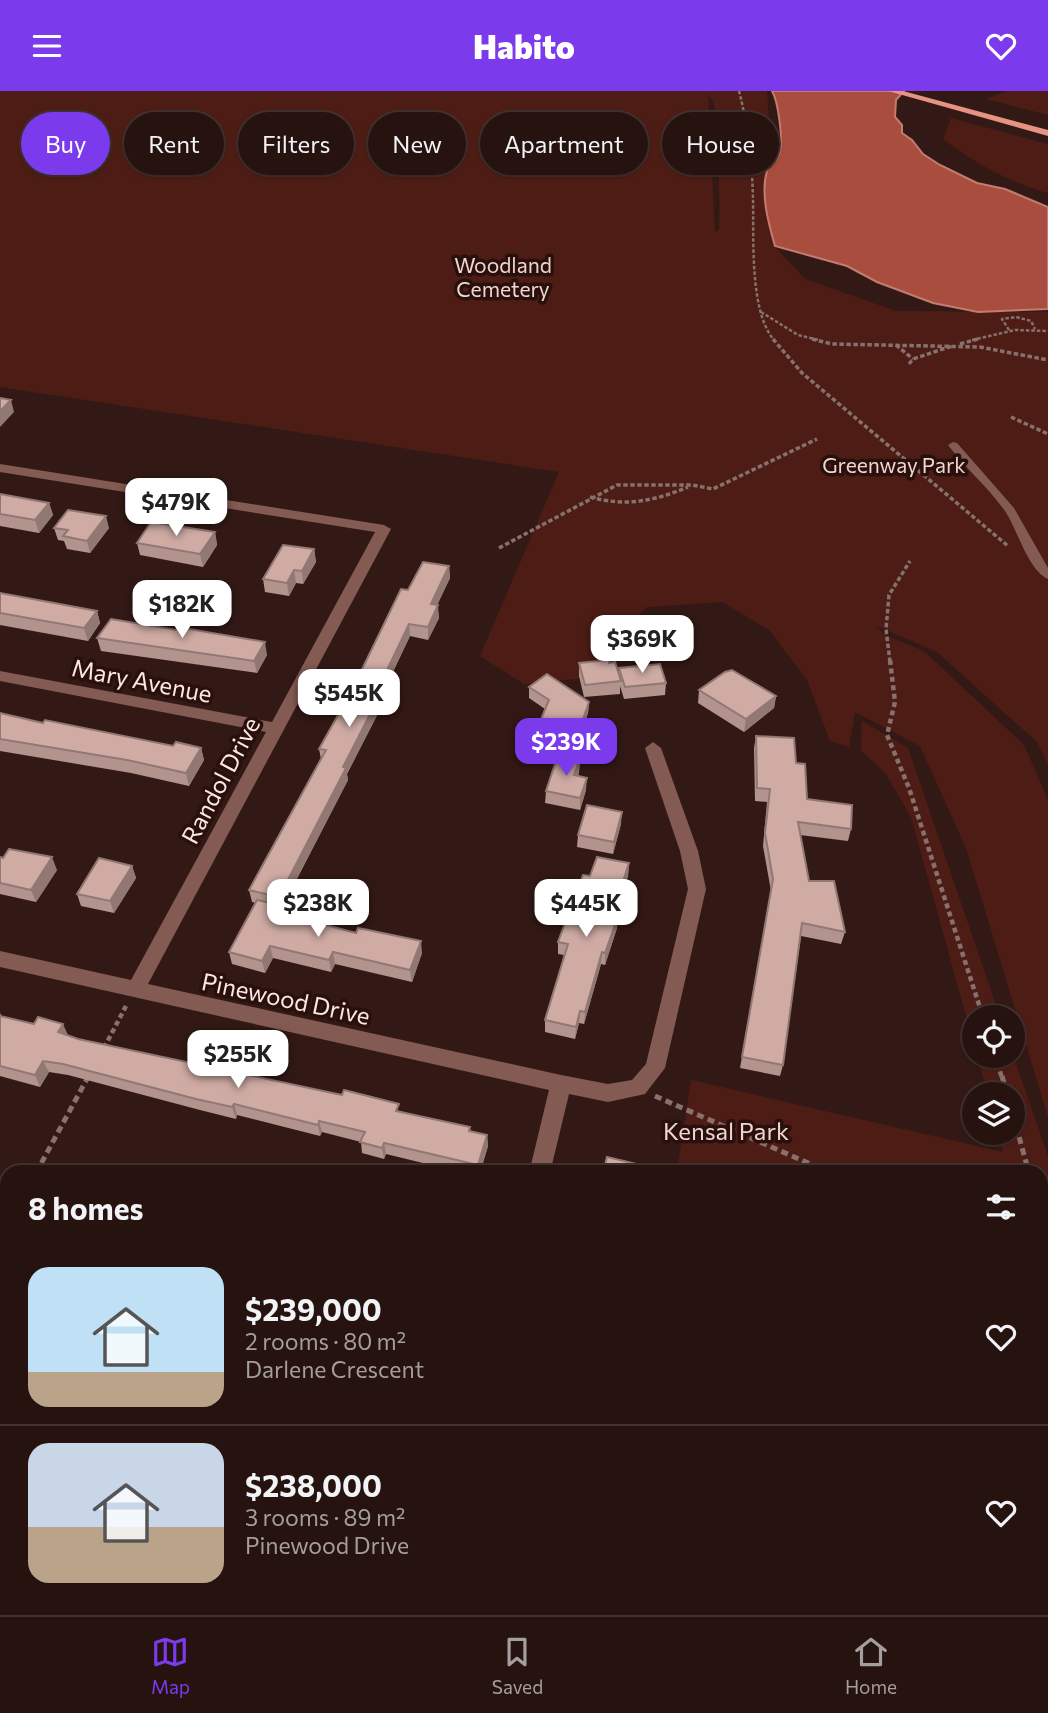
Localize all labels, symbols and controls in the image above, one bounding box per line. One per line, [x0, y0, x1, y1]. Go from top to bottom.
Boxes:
text: Habito [473, 26, 575, 66]
icon: menu [28, 27, 66, 65]
icon: heart [982, 27, 1020, 65]
chip: Buy [21, 112, 110, 175]
chip: Rent [124, 112, 224, 175]
chip: Filters [238, 112, 354, 175]
chip: New [368, 112, 466, 175]
chip: Apartment [480, 112, 648, 175]
chip: House [662, 112, 779, 175]
park label: Woodland Cemetery [454, 252, 552, 301]
park label: Greenway Park [822, 452, 966, 477]
pin: $479K [127, 479, 225, 538]
text: $479K [141, 487, 211, 515]
pin: $182K [133, 581, 231, 640]
text: $182K [149, 589, 215, 617]
pin: $369K [593, 615, 691, 675]
text: $369K [607, 624, 677, 652]
street label: Mary Avenue [70, 652, 214, 708]
pin: $545K [300, 669, 398, 729]
text: $545K [314, 678, 384, 706]
street label: Randol Drive [175, 712, 265, 848]
pin: $239K [517, 719, 615, 778]
text: $239K [531, 727, 601, 755]
pin: $238K [269, 879, 367, 939]
pin: $445K [537, 879, 635, 939]
text: $238K [283, 888, 353, 916]
text: $445K [551, 888, 621, 916]
street label: Pinewood Drive [199, 966, 373, 1030]
map controls [962, 1005, 1025, 1145]
button: locate [962, 1005, 1025, 1068]
pin: $255K [189, 1031, 287, 1090]
text: $255K [203, 1039, 273, 1067]
button: layers [962, 1082, 1025, 1145]
park label: Kensal Park [663, 1116, 789, 1145]
icon: filters [982, 1188, 1020, 1226]
text: 8 homes [28, 1189, 144, 1226]
text: $239,000 [245, 1290, 382, 1327]
icon: home [84, 1295, 168, 1379]
icon: heart [982, 1318, 1020, 1356]
text: 2 rooms · 80 m² [245, 1327, 406, 1355]
text: Darlene Crescent [245, 1355, 424, 1383]
text: $238,000 [245, 1466, 382, 1503]
icon: home [84, 1471, 168, 1555]
icon: heart [982, 1494, 1020, 1532]
text: 3 rooms · 89 m² [245, 1503, 405, 1531]
text: Pinewood Drive [245, 1531, 409, 1559]
tab: Map [151, 1633, 190, 1698]
tab: Saved [492, 1633, 543, 1698]
tab: Home [845, 1633, 897, 1698]

